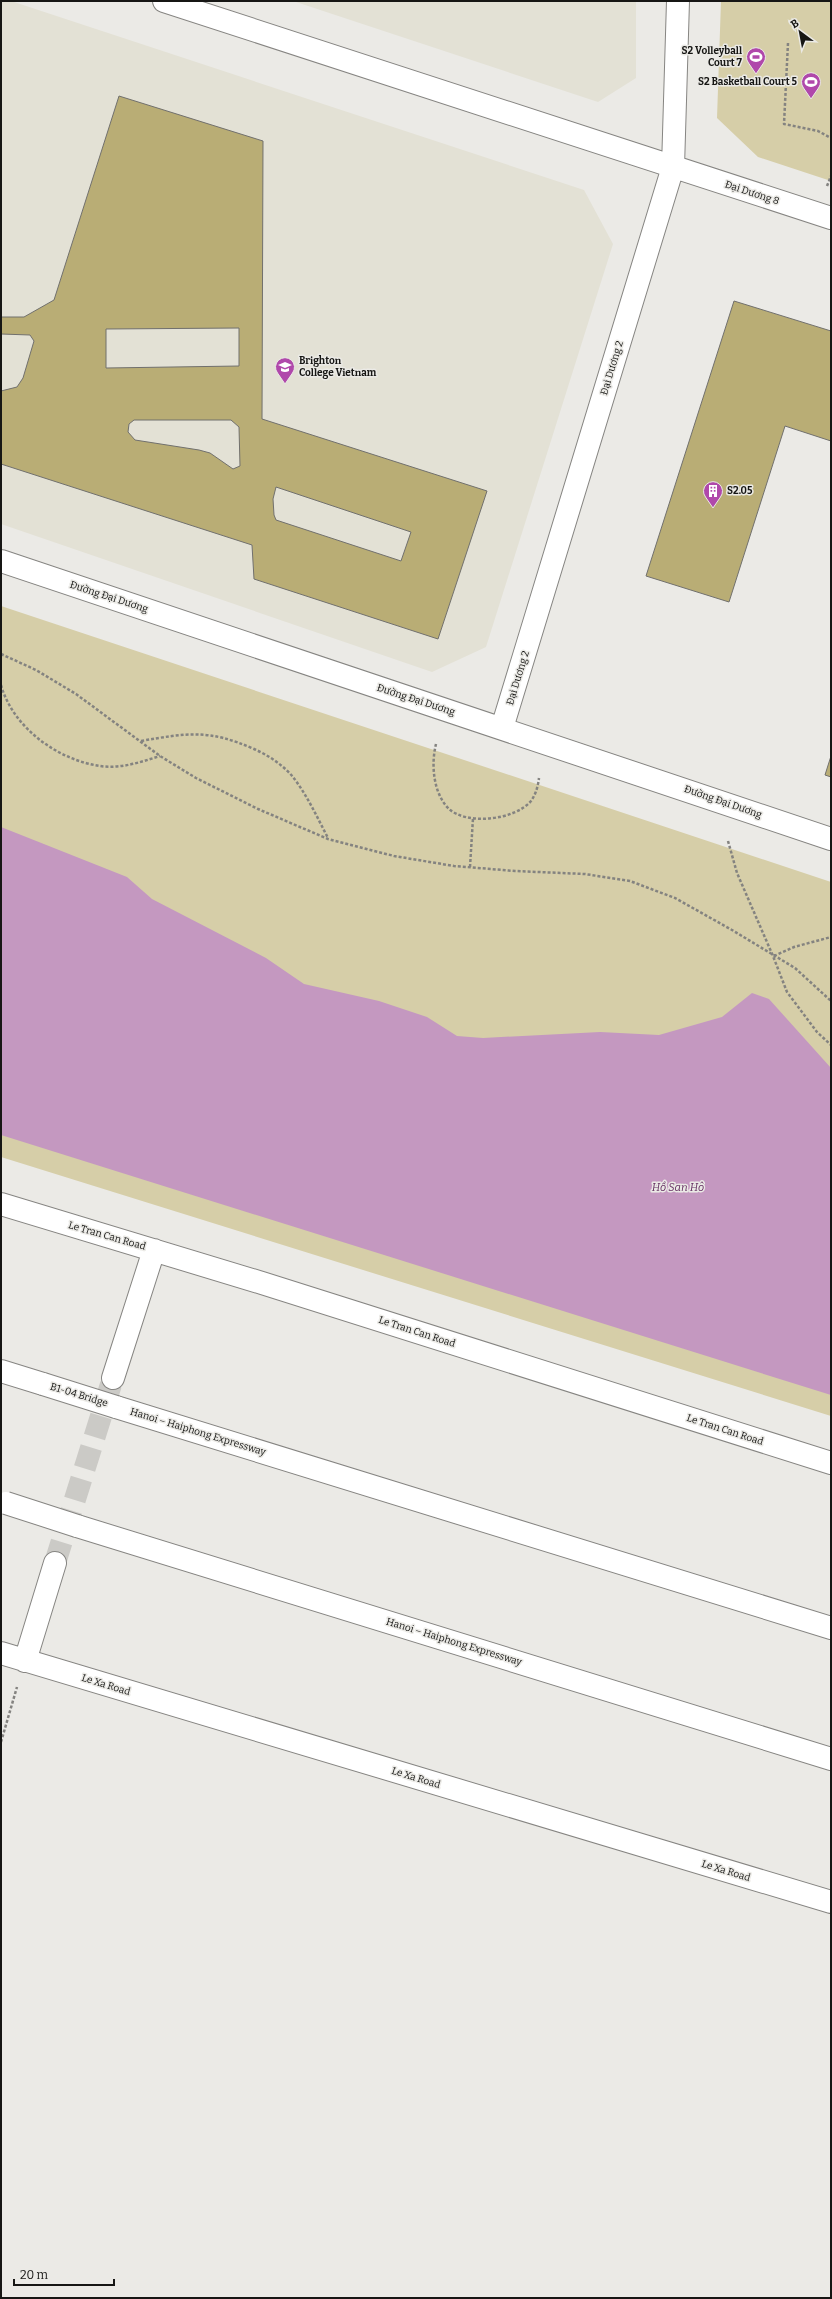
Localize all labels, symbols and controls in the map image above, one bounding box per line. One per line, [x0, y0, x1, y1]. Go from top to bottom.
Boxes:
north arrow [780, 12, 820, 52]
text: B [789, 17, 801, 31]
place label: S2 Volleyball Court 7 [682, 45, 743, 69]
sports icon: S2 Volleyball Court 7 [745, 46, 767, 74]
sports icon: S2 Basketball Court 5 [800, 71, 822, 99]
place label: S2 Basketball Court 5 [698, 76, 798, 88]
street label: Đại Dương 8 [723, 179, 781, 207]
street label: Đại Dương 2 [598, 339, 626, 397]
place label: Brighton College Vietnam [299, 355, 377, 379]
school or university icon: Brighton College Vietnam [274, 356, 296, 384]
building icon: S2.05 [702, 480, 724, 508]
place label: S2.05 [727, 485, 753, 497]
street label: Đường Đại Dương [68, 579, 150, 615]
street label: Đại Dương 2 [504, 649, 532, 707]
street label: Đường Đại Dương [375, 682, 457, 718]
street label: Đường Đại Dương [682, 783, 764, 821]
water label: Hồ San Hô [652, 1180, 704, 1194]
street label: Le Tran Can Road [67, 1219, 147, 1253]
street label: Le Tran Can Road [377, 1314, 457, 1350]
street label: B1-04 Bridge [49, 1381, 109, 1409]
street label: Hanoi – Haiphong Expressway [129, 1406, 268, 1459]
street label: Le Tran Can Road [685, 1412, 765, 1448]
street label: Hanoi – Haiphong Expressway [385, 1616, 524, 1669]
street label: Le Xa Road [80, 1672, 132, 1698]
street label: Le Xa Road [390, 1765, 442, 1791]
street label: Le Xa Road [700, 1858, 752, 1884]
scale bar [14, 2261, 114, 2287]
text: 20 m [20, 2268, 49, 2282]

